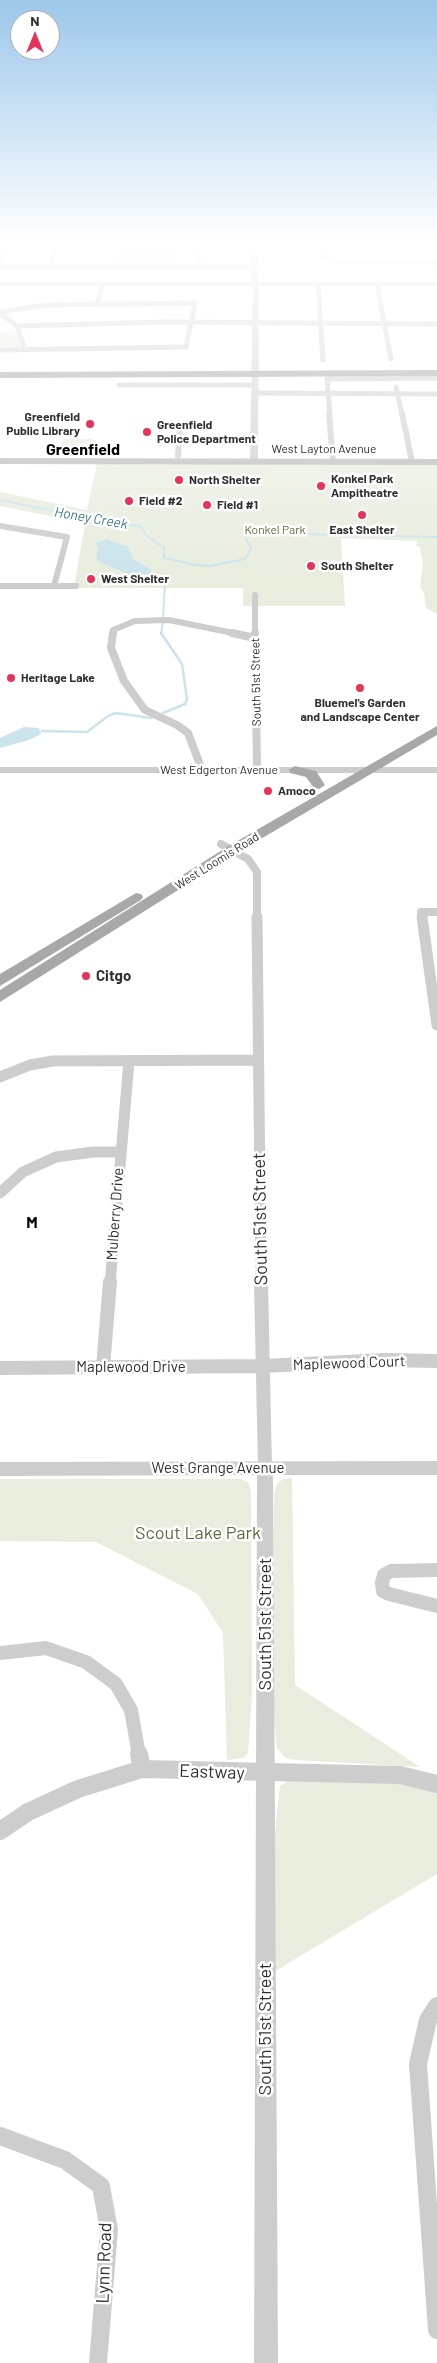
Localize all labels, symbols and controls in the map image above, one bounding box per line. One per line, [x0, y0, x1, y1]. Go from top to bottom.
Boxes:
north arrow [10, 10, 60, 60]
text: N [30, 12, 40, 29]
place label: Greenfield Public Library [6, 410, 80, 438]
marker: Greenfield Public Library [84, 418, 96, 430]
place label: Greenfield Police Department [157, 418, 256, 446]
marker: Greenfield Police Department [141, 426, 153, 438]
district label: Greenfield [46, 440, 120, 460]
street label: West Layton Avenue [272, 442, 376, 456]
place label: Konkel Park Ampitheatre [331, 472, 398, 500]
place label: North Shelter [189, 473, 261, 487]
marker: North Shelter [173, 474, 185, 486]
marker: Konkel Park Ampitheatre [315, 480, 327, 492]
place label: Field #2 [139, 494, 182, 508]
marker: Field #2 [123, 495, 135, 507]
place label: Field #1 [217, 498, 258, 512]
marker: Field #1 [201, 499, 213, 511]
water label: Honey Creek [53, 503, 129, 533]
marker: East Shelter [356, 509, 368, 521]
park label: Konkel Park [244, 523, 306, 537]
place label: East Shelter [329, 523, 395, 537]
place label: South Shelter [321, 559, 394, 573]
marker: South Shelter [305, 560, 317, 572]
place label: West Shelter [101, 572, 169, 586]
marker: West Shelter [85, 573, 97, 585]
street label: South 51st Street [248, 638, 264, 726]
place label: Heritage Lake [21, 671, 95, 685]
marker: Heritage Lake [5, 672, 17, 684]
marker: Bluemel's Garden and Landscape Center [354, 682, 366, 694]
place label: Bluemel's Garden and Landscape Center [300, 696, 420, 724]
street label: West Edgerton Avenue [160, 763, 278, 777]
place label: Amoco [278, 784, 316, 798]
marker: Amoco [262, 785, 274, 797]
street label: West Loomis Road [172, 829, 262, 893]
place label: Citgo [96, 967, 131, 985]
marker: Citgo [80, 970, 92, 982]
street label: South 51st Street [248, 1152, 272, 1286]
street label: Mulberry Drive [103, 1167, 127, 1261]
district label: M [26, 1213, 38, 1233]
street label: Maplewood Court [292, 1352, 406, 1374]
street label: Maplewood Drive [76, 1358, 186, 1376]
street label: West Grange Avenue [151, 1459, 285, 1477]
park label: Scout Lake Park [135, 1522, 261, 1544]
street label: South 51st Street [254, 1558, 276, 1690]
street label: Eastway [179, 1760, 245, 1784]
street label: South 51st Street [254, 1963, 276, 2095]
street label: Lynn Road [92, 2222, 116, 2304]

